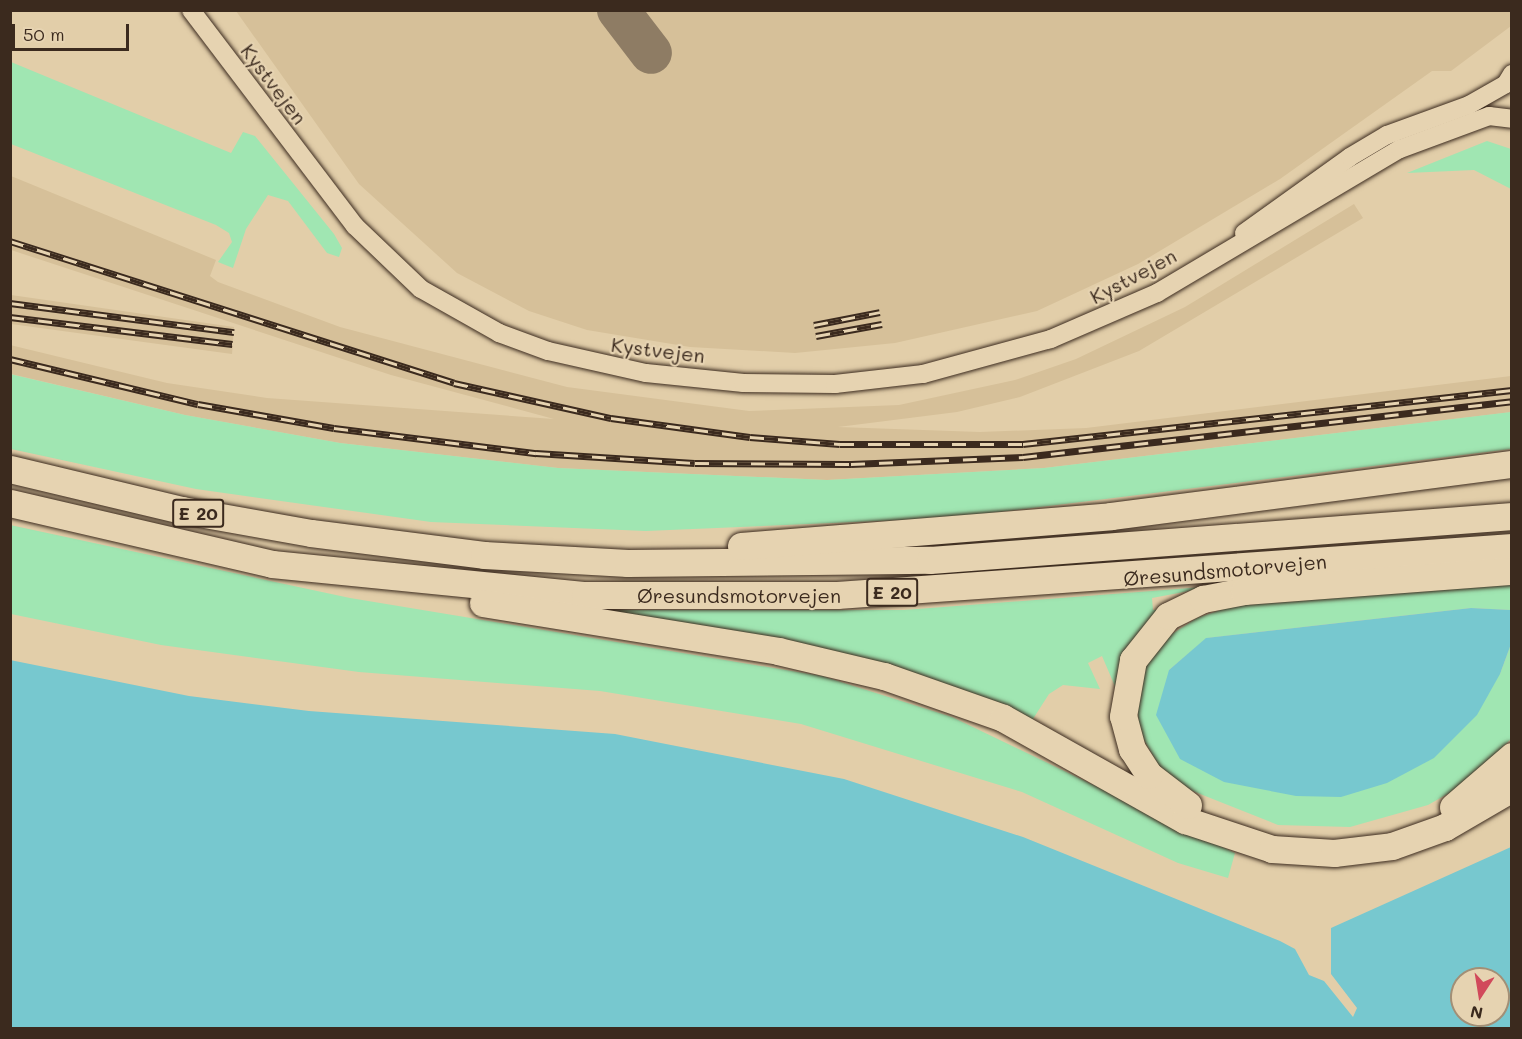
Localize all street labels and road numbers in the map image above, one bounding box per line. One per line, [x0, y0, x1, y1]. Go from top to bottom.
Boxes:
street label: Kystvejen [236, 39, 312, 129]
street label: Kystvejen [1086, 243, 1180, 309]
street label: Kystvejen [610, 332, 706, 368]
road number: E 20 [171, 498, 225, 528]
street label: Øresundsmotorvejen [1122, 549, 1328, 591]
road number: E 20 [865, 577, 919, 607]
street label: Øresundsmotorvejen [637, 583, 841, 607]

